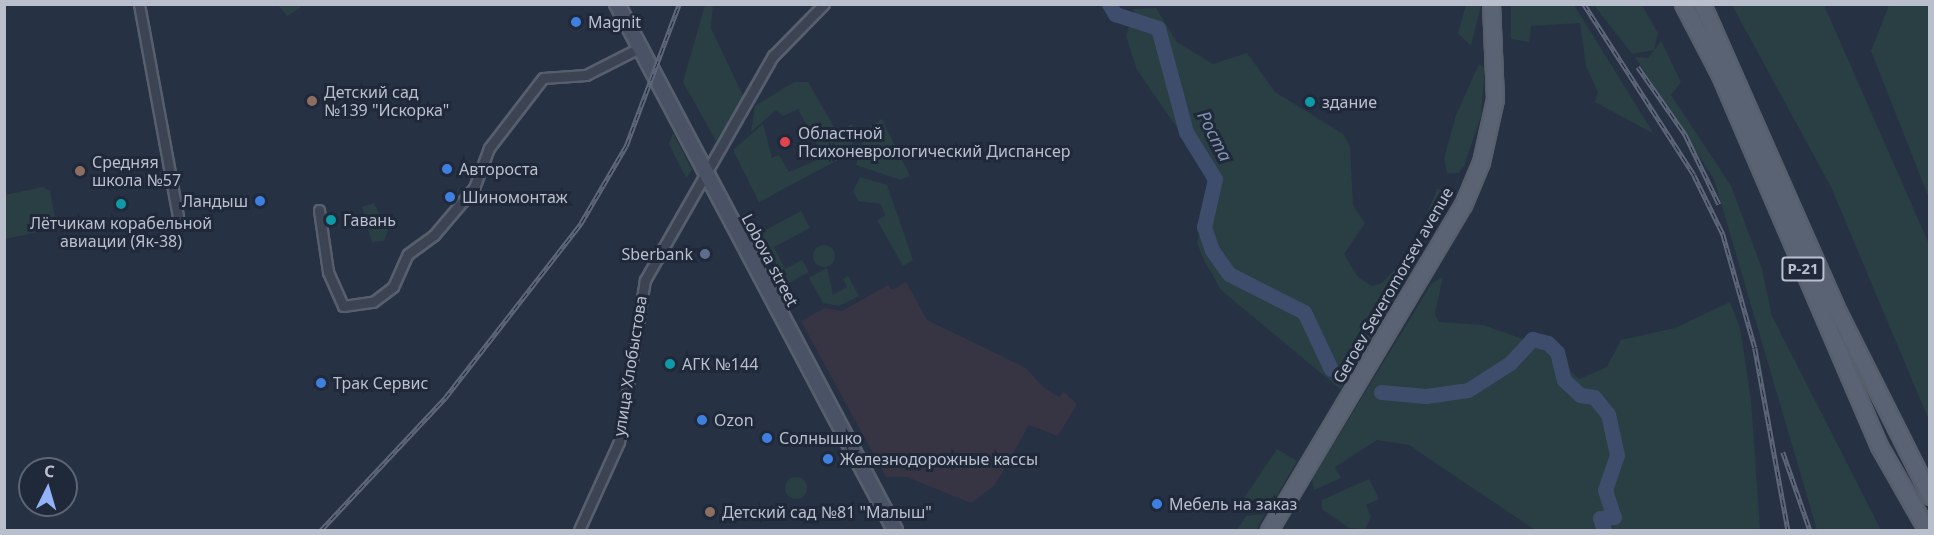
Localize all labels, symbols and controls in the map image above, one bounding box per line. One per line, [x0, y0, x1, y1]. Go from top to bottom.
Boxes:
place label: Magnit [588, 12, 641, 32]
marker: Magnit [569, 15, 583, 29]
place label: Детский сад №139 "Искорка" [324, 82, 449, 120]
place label: здание [1322, 92, 1377, 112]
marker: Детский сад №139 "Искорка" [305, 94, 319, 108]
marker: здание [1303, 95, 1317, 109]
water label: Роста [1193, 107, 1237, 165]
place label: Областной Психоневрологический Диспансер [798, 123, 1070, 161]
marker: Областной Психоневрологический Диспансер [776, 133, 794, 151]
place label: Средняя школа №57 [92, 152, 181, 190]
place label: Автороста [459, 159, 538, 179]
marker: Автороста [440, 162, 454, 176]
marker: Средняя школа №57 [73, 164, 87, 178]
street label: Geroev Severomorsev avenue [1329, 184, 1457, 386]
place label: Шиномонтаж [462, 187, 568, 207]
marker: Шиномонтаж [443, 190, 457, 204]
place label: Ландыш [182, 191, 248, 211]
marker: Ландыш [253, 194, 267, 208]
marker: Лётчикам корабельной авиации (Як-38) [114, 197, 128, 211]
place label: Гавань [343, 210, 396, 230]
street label: Lobova street [738, 210, 802, 310]
place label: Лётчикам корабельной авиации (Як-38) [30, 213, 212, 251]
marker: Гавань [324, 213, 338, 227]
place label: Sberbank [621, 244, 693, 264]
marker: Sberbank [698, 247, 712, 261]
road number: Р-21 [1780, 257, 1826, 281]
street label: улица Хлобыстова [609, 294, 651, 438]
place label: АГК №144 [682, 354, 758, 374]
marker: АГК №144 [663, 357, 677, 371]
place label: Трак Сервис [333, 373, 428, 393]
marker: Трак Сервис [314, 376, 328, 390]
place label: Ozon [714, 410, 754, 430]
marker: Ozon [695, 413, 709, 427]
place label: Солнышко [779, 428, 862, 448]
marker: Солнышко [760, 431, 774, 445]
place label: Железнодорожные кассы [840, 449, 1038, 469]
marker: Железнодорожные кассы [821, 452, 835, 466]
north arrow [18, 457, 78, 517]
text: С [43, 460, 55, 482]
place label: Мебель на заказ [1169, 494, 1297, 514]
marker: Мебель на заказ [1150, 497, 1164, 511]
place label: Детский сад №81 "Малыш" [722, 502, 932, 522]
marker: Детский сад №81 "Малыш" [703, 505, 717, 519]

